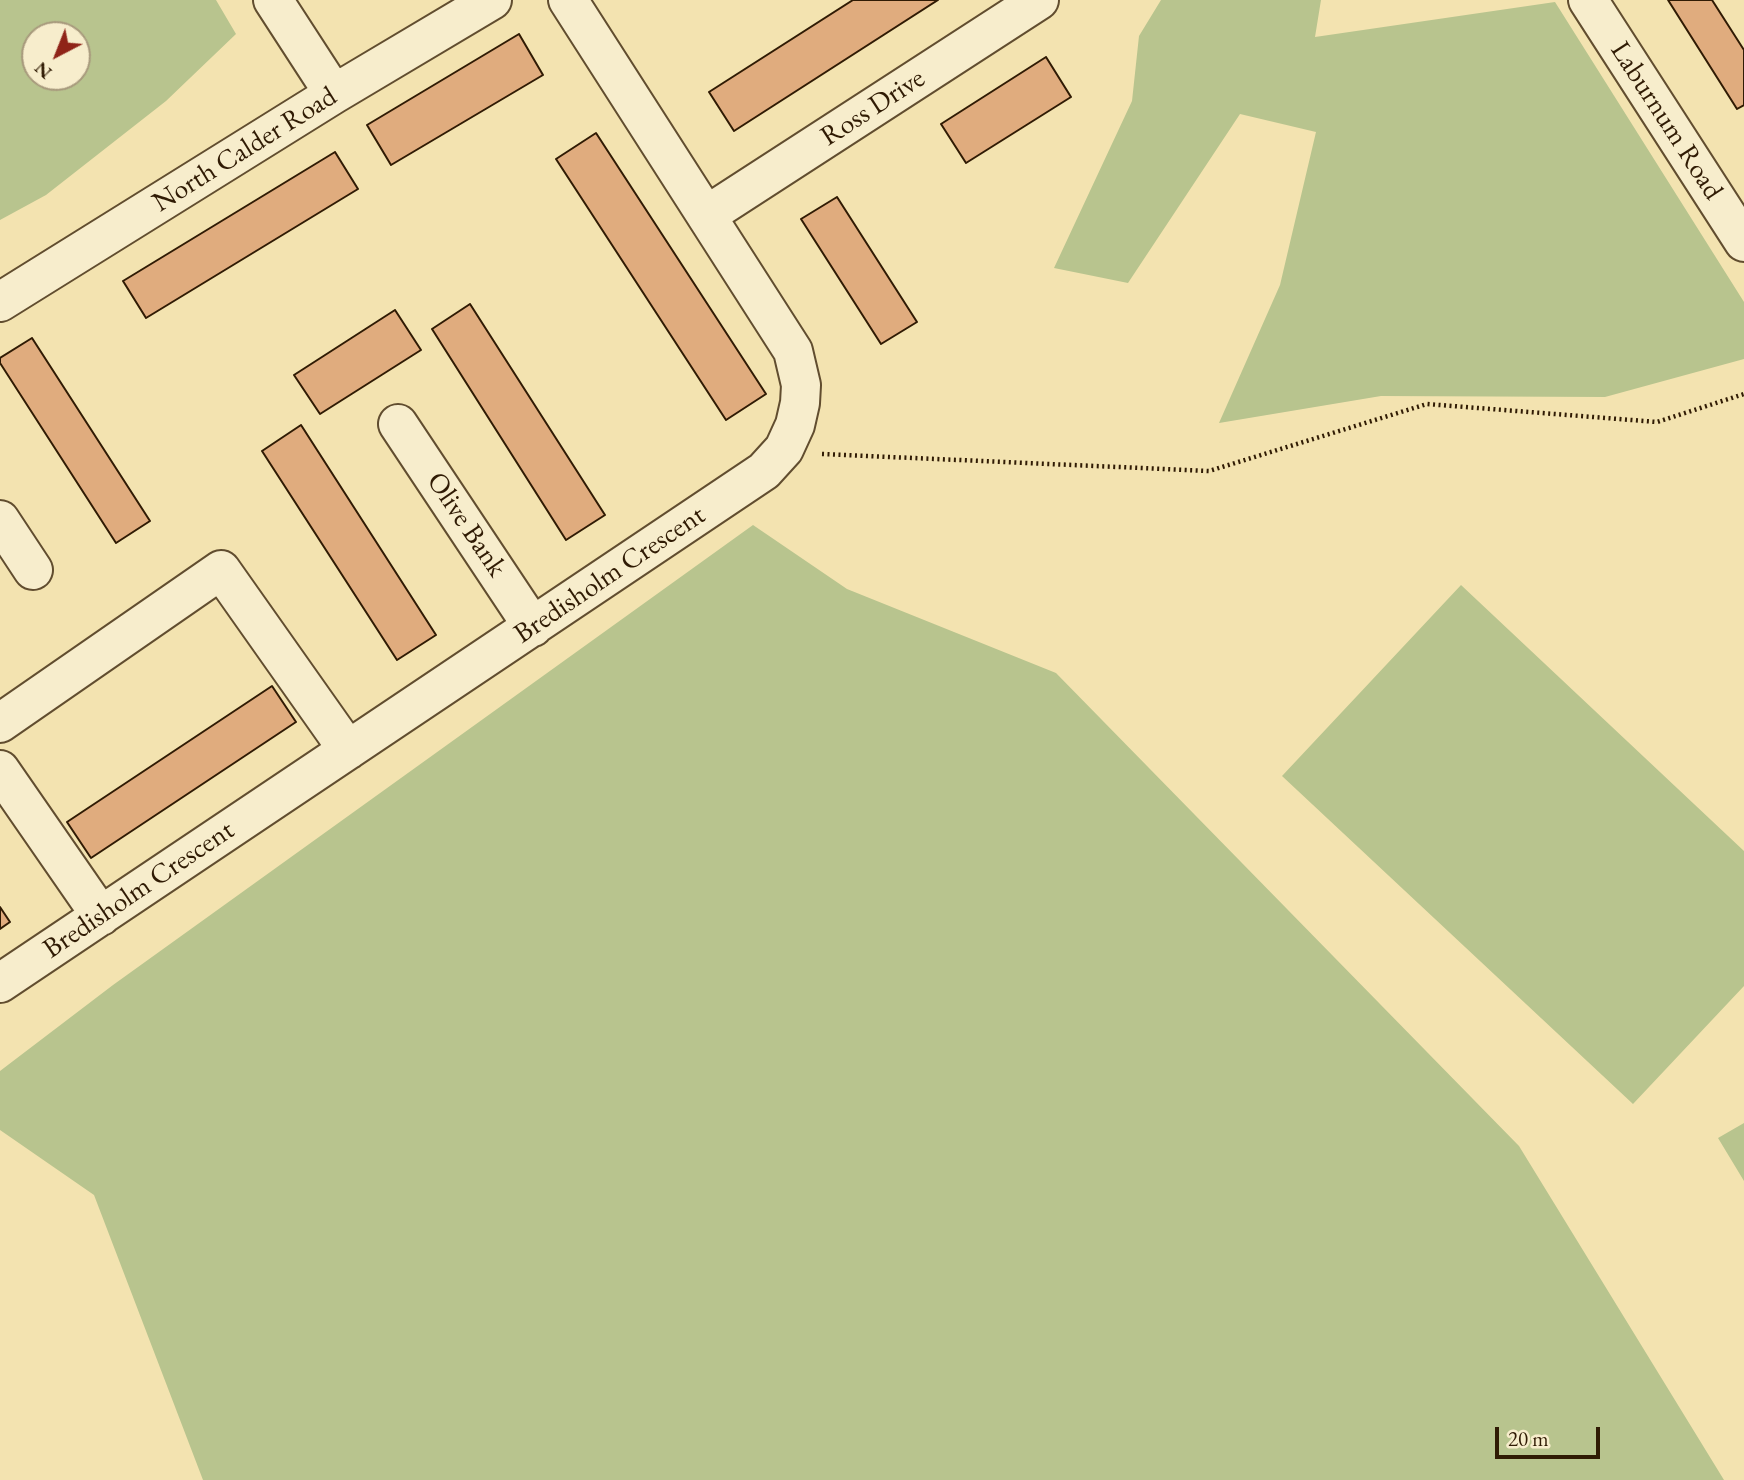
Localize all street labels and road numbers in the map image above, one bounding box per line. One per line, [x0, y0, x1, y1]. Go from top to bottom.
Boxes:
street label: Laburnum Road [1602, 36, 1730, 206]
street label: Ross Drive [815, 62, 931, 154]
street label: North Calder Road [147, 80, 343, 220]
street label: Olive Bank [419, 466, 513, 584]
street label: Bredisholm Crescent [508, 499, 712, 651]
street label: Bredisholm Crescent [37, 814, 241, 966]

